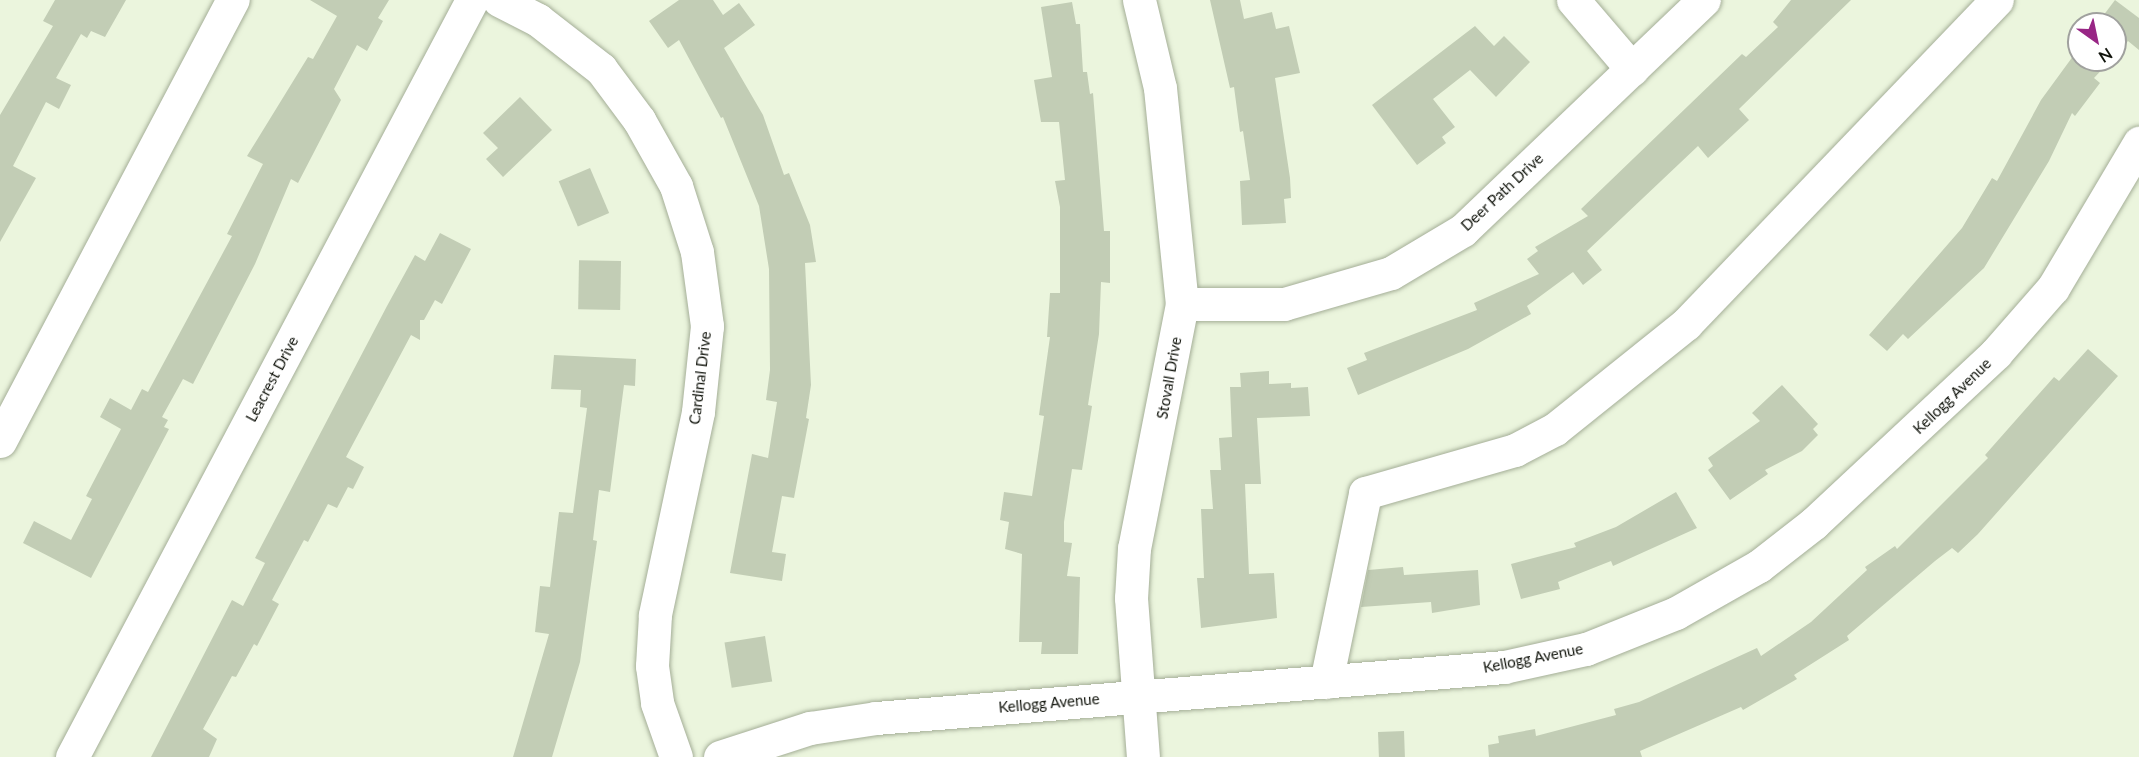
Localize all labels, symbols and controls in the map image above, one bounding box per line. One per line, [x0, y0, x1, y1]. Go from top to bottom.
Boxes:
north arrow [2067, 12, 2127, 72]
text: N [2096, 45, 2116, 67]
street label: Deer Path Drive [1457, 149, 1547, 235]
street label: Cardinal Drive [685, 330, 715, 426]
street label: Leacrest Drive [242, 333, 302, 425]
street label: Stovall Drive [1153, 335, 1185, 421]
street label: Kellogg Avenue [1909, 354, 1995, 438]
street label: Kellogg Avenue [1481, 639, 1585, 677]
street label: Kellogg Avenue [997, 690, 1101, 716]

